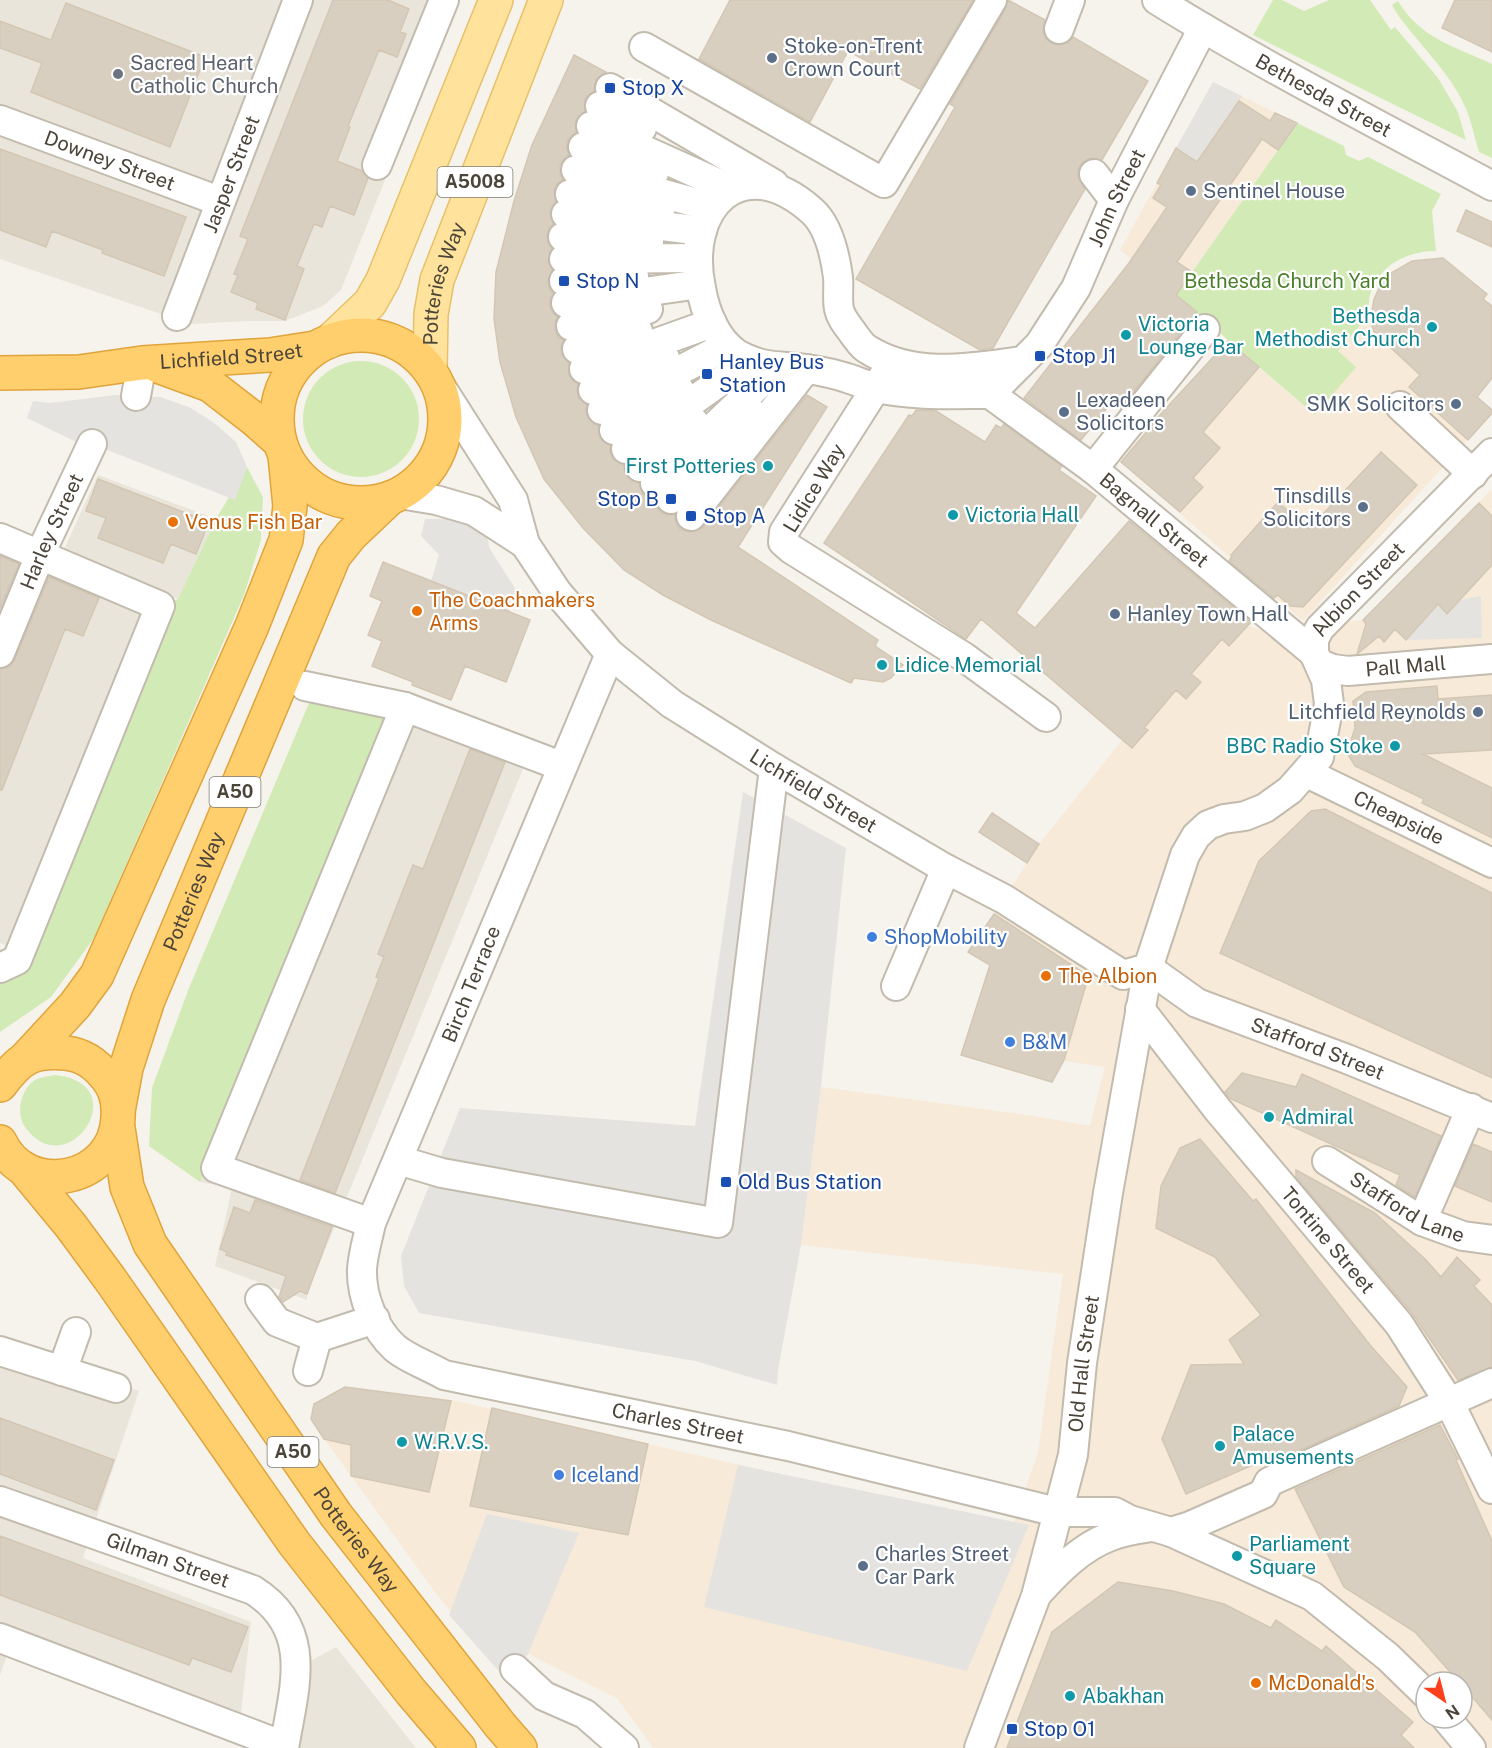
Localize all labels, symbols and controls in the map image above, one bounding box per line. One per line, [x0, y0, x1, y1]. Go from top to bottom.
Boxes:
place label: Stoke-on-Trent Crown Court [784, 34, 923, 81]
street label: Bethesda Street [1251, 49, 1396, 142]
place label: Sacred Heart Catholic Church [130, 51, 278, 98]
marker: Stoke-on-Trent Crown Court [765, 51, 779, 65]
marker: Sacred Heart Catholic Church [111, 67, 125, 81]
place label: Stop X [622, 76, 684, 100]
marker: Stop X [603, 81, 617, 95]
street label: Jasper Street [198, 112, 265, 236]
street label: Downey Street [41, 125, 178, 196]
street label: John Street [1083, 145, 1150, 250]
road number: A5008 [438, 167, 512, 197]
place label: Sentinel House [1203, 179, 1345, 203]
marker: Sentinel House [1184, 184, 1198, 198]
street label: Potteries Way [418, 218, 470, 346]
place label: Stop N [576, 269, 640, 293]
park label: Bethesda Church Yard [1184, 269, 1390, 293]
marker: Stop N [557, 274, 571, 288]
place label: Bethesda Methodist Church [1254, 304, 1420, 351]
place label: Victoria Lounge Bar [1138, 312, 1244, 359]
marker: Bethesda Methodist Church [1425, 320, 1439, 334]
marker: Victoria Lounge Bar [1119, 328, 1133, 342]
street label: Lichfield Street [159, 338, 304, 374]
place label: Stop J1 [1052, 344, 1116, 368]
marker: Stop J1 [1033, 349, 1047, 363]
place label: Hanley Bus Station [719, 350, 824, 397]
marker: Hanley Bus Station [700, 367, 714, 381]
place label: Lexadeen Solicitors [1076, 388, 1166, 435]
place label: SMK Solicitors [1306, 392, 1444, 416]
marker: SMK Solicitors [1449, 397, 1463, 411]
marker: Lexadeen Solicitors [1057, 405, 1071, 419]
street label: Lidice Way [778, 439, 850, 537]
place label: First Potteries [626, 454, 756, 478]
marker: First Potteries [761, 459, 775, 473]
street label: Bagnall Street [1095, 468, 1214, 572]
street label: Harley Street [15, 470, 88, 593]
place label: Tinsdills Solicitors [1263, 484, 1351, 531]
place label: Stop B [597, 487, 659, 511]
marker: Stop B [664, 492, 678, 506]
marker: Tinsdills Solicitors [1356, 500, 1370, 514]
place label: Victoria Hall [965, 503, 1079, 527]
place label: Stop A [703, 504, 766, 528]
marker: Victoria Hall [946, 508, 960, 522]
marker: Stop A [684, 509, 698, 523]
place label: Venus Fish Bar [185, 510, 323, 534]
marker: Venus Fish Bar [166, 515, 180, 529]
street label: Albion Street [1306, 537, 1410, 640]
place label: The Coachmakers Arms [429, 588, 595, 635]
place label: Hanley Town Hall [1127, 602, 1289, 626]
marker: The Coachmakers Arms [410, 604, 424, 618]
marker: Hanley Town Hall [1108, 607, 1122, 621]
street label: Pall Mall [1364, 651, 1447, 682]
place label: Lidice Memorial [894, 653, 1042, 677]
marker: Lidice Memorial [875, 658, 889, 672]
place label: Litchfield Reynolds [1288, 700, 1466, 724]
marker: Litchfield Reynolds [1471, 705, 1485, 719]
place label: BBC Radio Stoke [1226, 734, 1383, 758]
marker: BBC Radio Stoke [1388, 739, 1402, 753]
street label: Lichfield Street [745, 744, 881, 838]
road number: A50 [210, 777, 260, 807]
street label: Cheapside [1350, 785, 1448, 850]
street label: Potteries Way [158, 828, 229, 955]
street label: Birch Terrace [437, 922, 505, 1046]
place label: ShopMobility [884, 925, 1008, 949]
marker: ShopMobility [865, 930, 879, 944]
place label: The Albion [1058, 964, 1157, 988]
marker: The Albion [1039, 969, 1053, 983]
street label: Stafford Street [1247, 1012, 1388, 1085]
place label: B&M [1022, 1030, 1067, 1054]
marker: B&M [1003, 1035, 1017, 1049]
place label: Admiral [1281, 1105, 1354, 1129]
marker: Admiral [1262, 1110, 1276, 1124]
street label: Stafford Lane [1345, 1166, 1468, 1248]
place label: Old Bus Station [738, 1170, 882, 1194]
marker: Old Bus Station [719, 1175, 733, 1189]
street label: Tontine Street [1276, 1182, 1380, 1298]
street label: Old Hall Street [1063, 1293, 1104, 1434]
street label: Charles Street [610, 1398, 746, 1449]
place label: Palace Amusements [1232, 1422, 1354, 1469]
place label: W.R.V.S. [414, 1430, 488, 1454]
marker: W.R.V.S. [395, 1435, 409, 1449]
road number: A50 [268, 1437, 318, 1467]
marker: Palace Amusements [1213, 1439, 1227, 1453]
place label: Iceland [571, 1463, 639, 1487]
marker: Iceland [552, 1468, 566, 1482]
street label: Potteries Way [308, 1482, 405, 1598]
street label: Gilman Street [103, 1527, 233, 1593]
place label: Parliament Square [1249, 1532, 1350, 1579]
place label: Charles Street Car Park [875, 1542, 1009, 1589]
marker: Parliament Square [1230, 1549, 1244, 1563]
marker: Charles Street Car Park [856, 1559, 870, 1573]
north arrow [1414, 1670, 1474, 1730]
place label: McDonald's [1268, 1671, 1375, 1695]
marker: McDonald's [1249, 1676, 1263, 1690]
place label: Abakhan [1082, 1684, 1164, 1708]
marker: Abakhan [1063, 1689, 1077, 1703]
text: N [1442, 1701, 1463, 1723]
place label: Stop O1 [1024, 1717, 1095, 1741]
marker: Stop O1 [1005, 1722, 1019, 1736]

